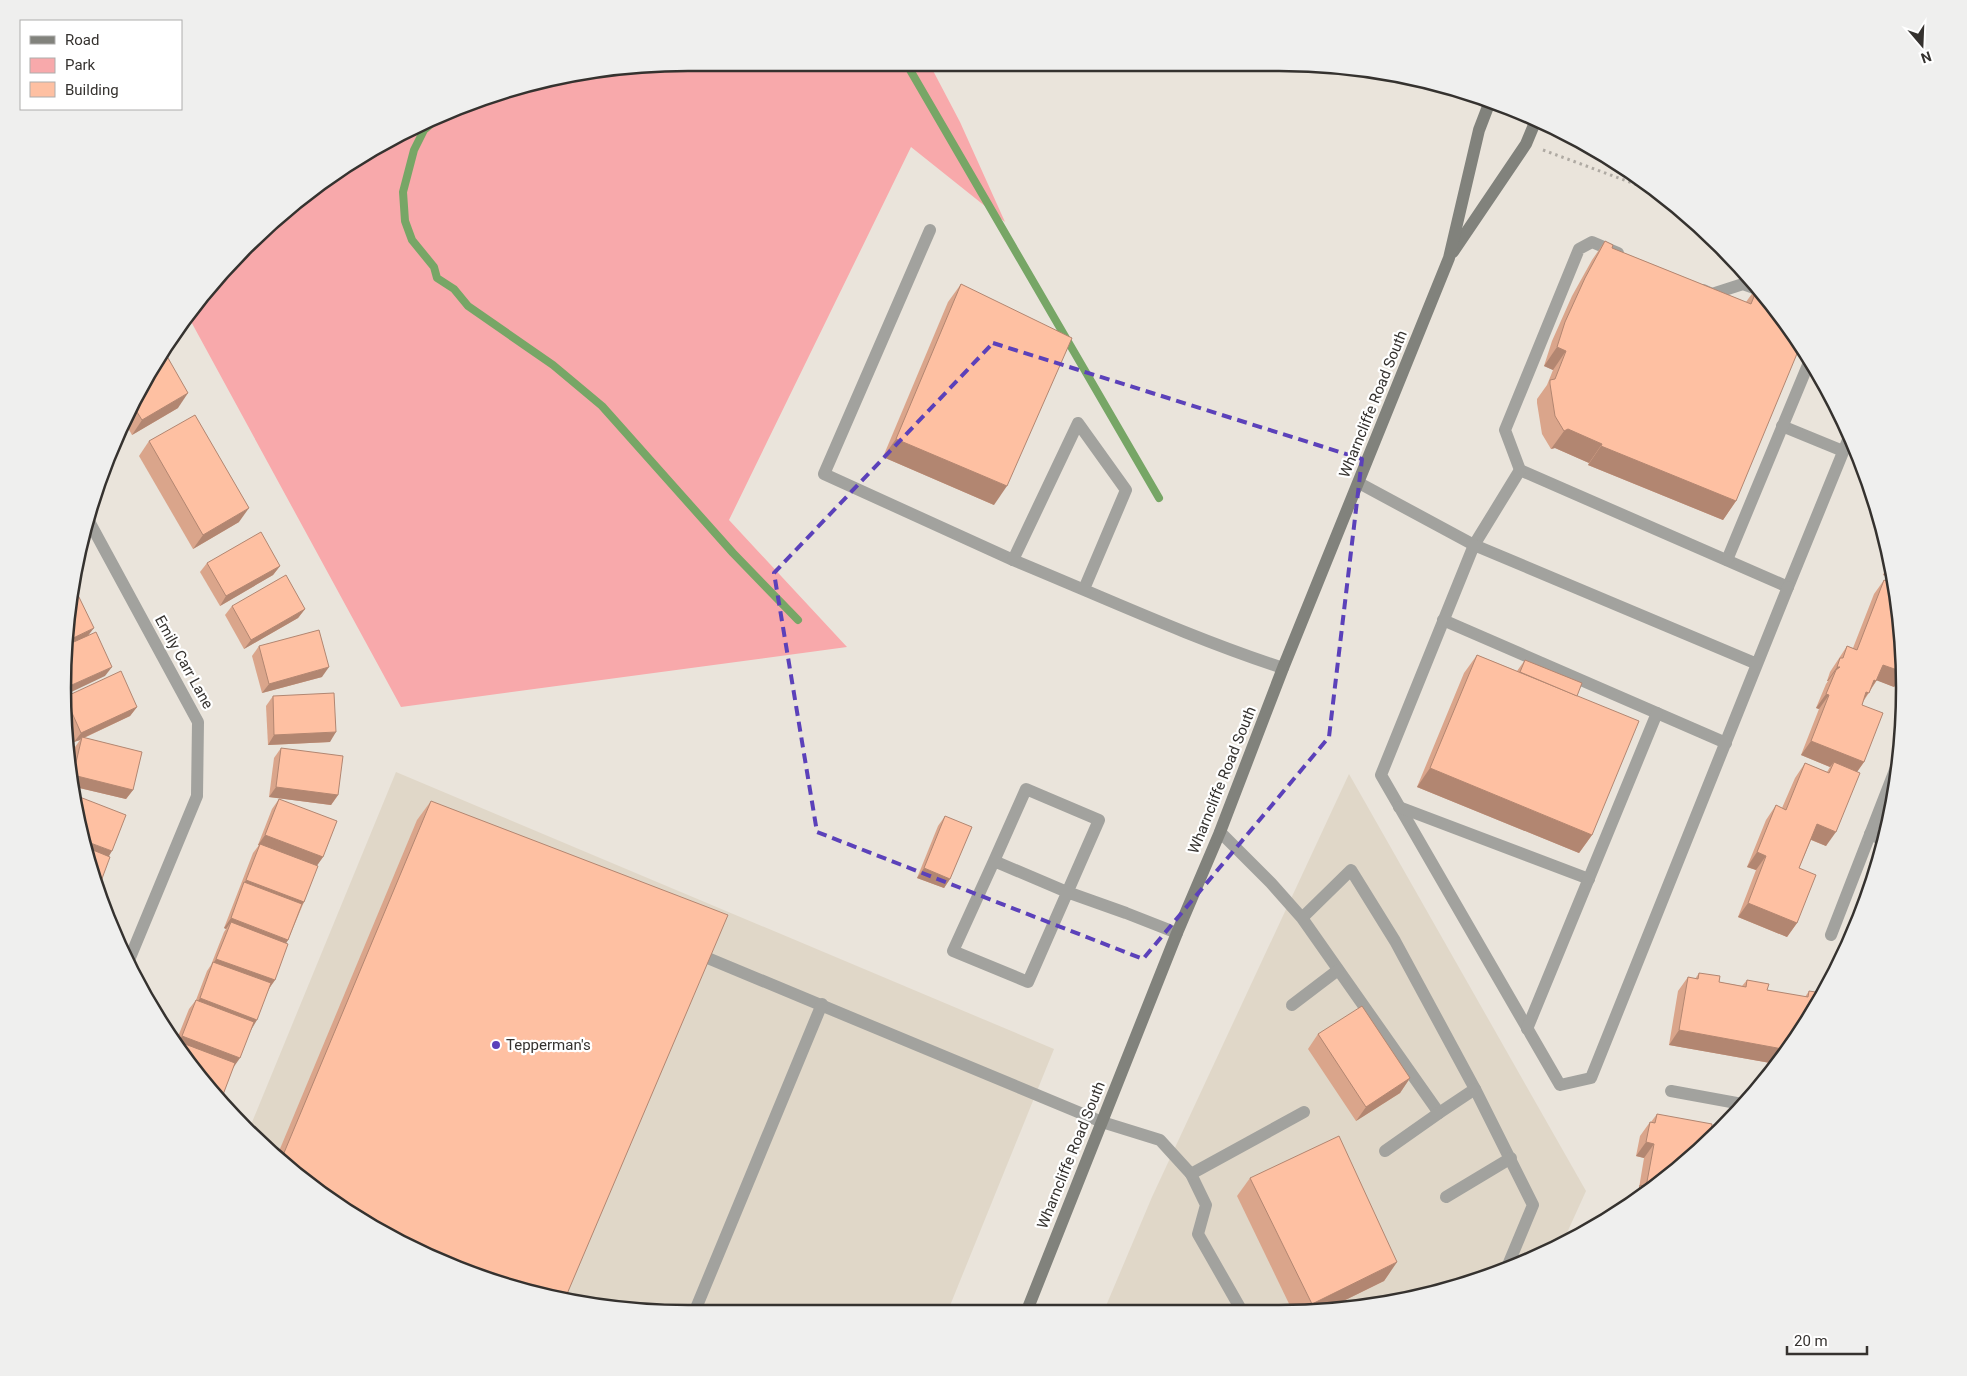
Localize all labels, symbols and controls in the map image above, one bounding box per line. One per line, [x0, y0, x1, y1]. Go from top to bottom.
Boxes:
legend [20, 20, 182, 110]
north arrow [1897, 20, 1947, 70]
text: Road [65, 31, 99, 49]
text: N [1919, 48, 1934, 66]
text: Park [65, 56, 96, 74]
text: Building [65, 81, 119, 99]
street label: Wharncliffe Road South [1335, 328, 1411, 480]
street label: Emily Carr Lane [151, 612, 217, 712]
street label: Wharncliffe Road South [1184, 704, 1260, 856]
place label: Tepperman's [506, 1036, 591, 1054]
marker: Tepperman's [490, 1039, 502, 1051]
street label: Wharncliffe Road South [1033, 1079, 1109, 1231]
scale bar [1787, 1324, 1867, 1356]
text: 20 m [1794, 1332, 1828, 1350]

